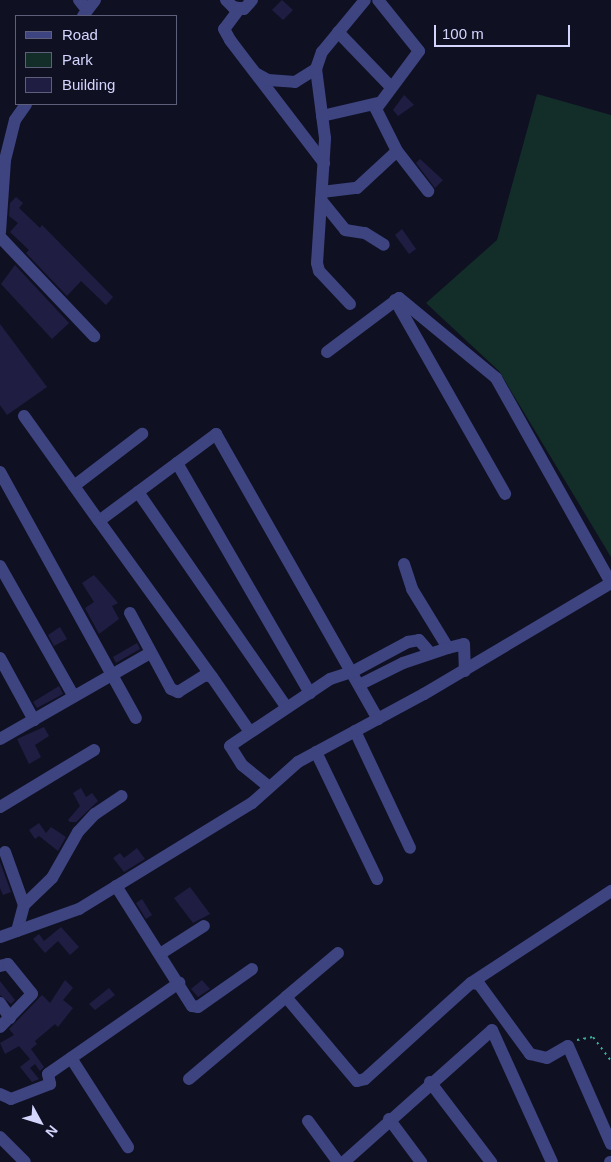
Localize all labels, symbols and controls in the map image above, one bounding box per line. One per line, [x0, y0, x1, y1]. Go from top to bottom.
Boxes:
legend [15, 15, 178, 105]
scale bar [436, 15, 572, 47]
text: 100 m [442, 25, 484, 42]
text: Road [62, 26, 98, 43]
text: Park [62, 51, 93, 68]
text: Building [62, 76, 115, 93]
north arrow [15, 1097, 65, 1147]
text: N [42, 1122, 61, 1140]

